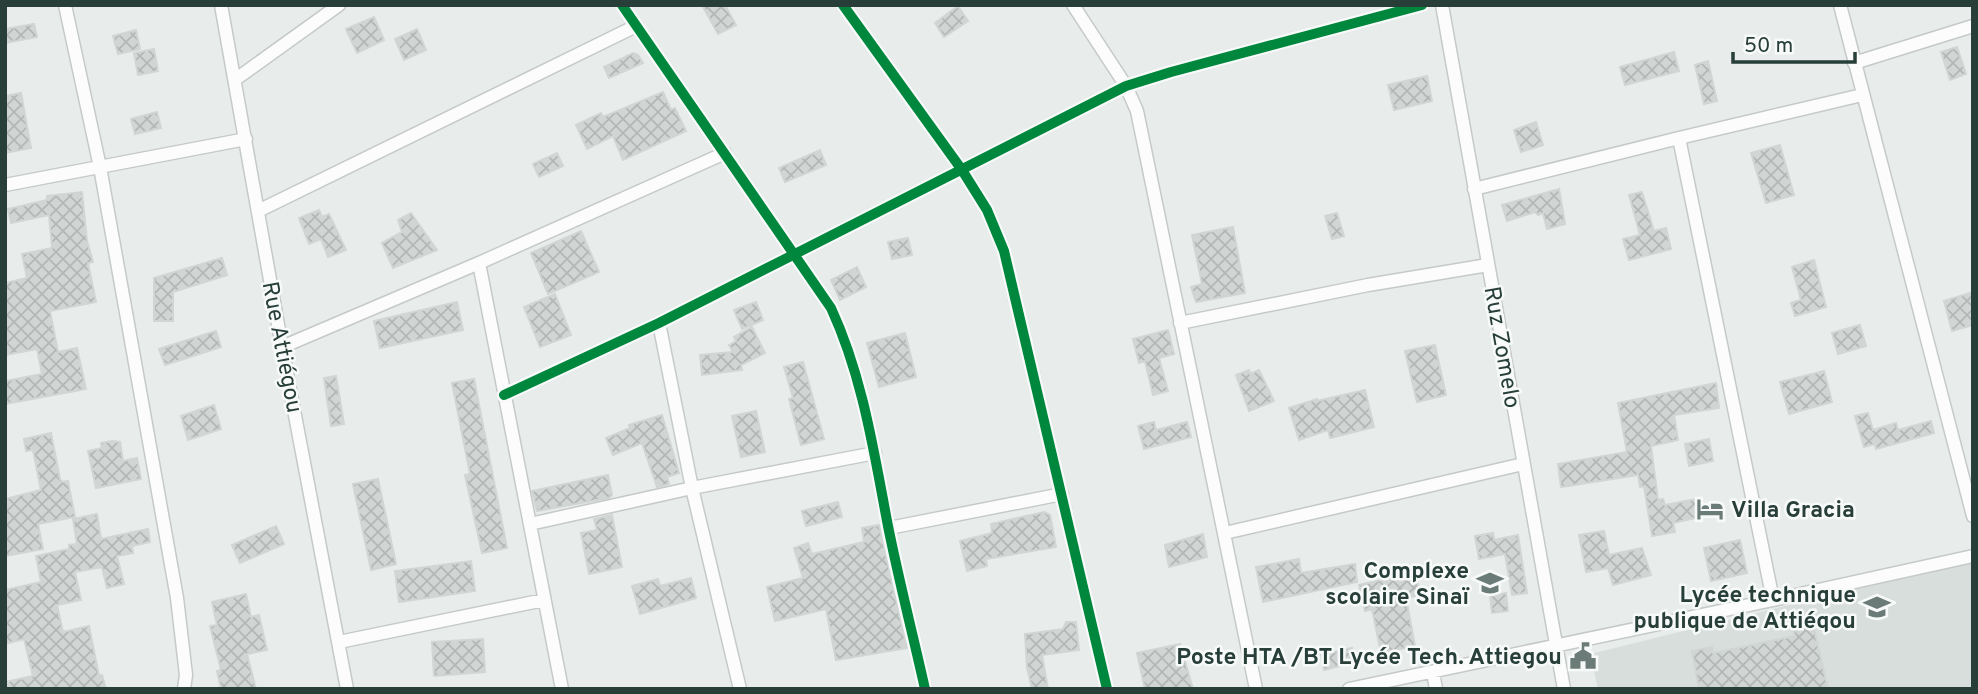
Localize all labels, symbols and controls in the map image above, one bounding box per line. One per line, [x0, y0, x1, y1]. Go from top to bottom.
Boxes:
scale bar [1733, 21, 1856, 65]
text: 50 m [1744, 33, 1793, 60]
street label: Rue Attiégou [254, 279, 308, 416]
street label: Ruz Zomelo [1476, 284, 1526, 411]
hotel icon: Villa Gracia [1695, 494, 1725, 524]
place label: Villa Gracia [1731, 497, 1855, 526]
place label: Complexe scolaire Sinaï [1325, 558, 1470, 613]
school or university icon: Complexe scolaire Sinaï [1475, 568, 1505, 598]
place label: Lycée technique publique de Attiéqou [1633, 582, 1856, 637]
school or university icon: Lycée technique publique de Attiéqou [1862, 592, 1892, 622]
public building icon: Poste HTA /BT Lycée Tech. Attiegou [1568, 641, 1598, 671]
place label: Poste HTA /BT Lycée Tech. Attiegou [1176, 644, 1562, 673]

